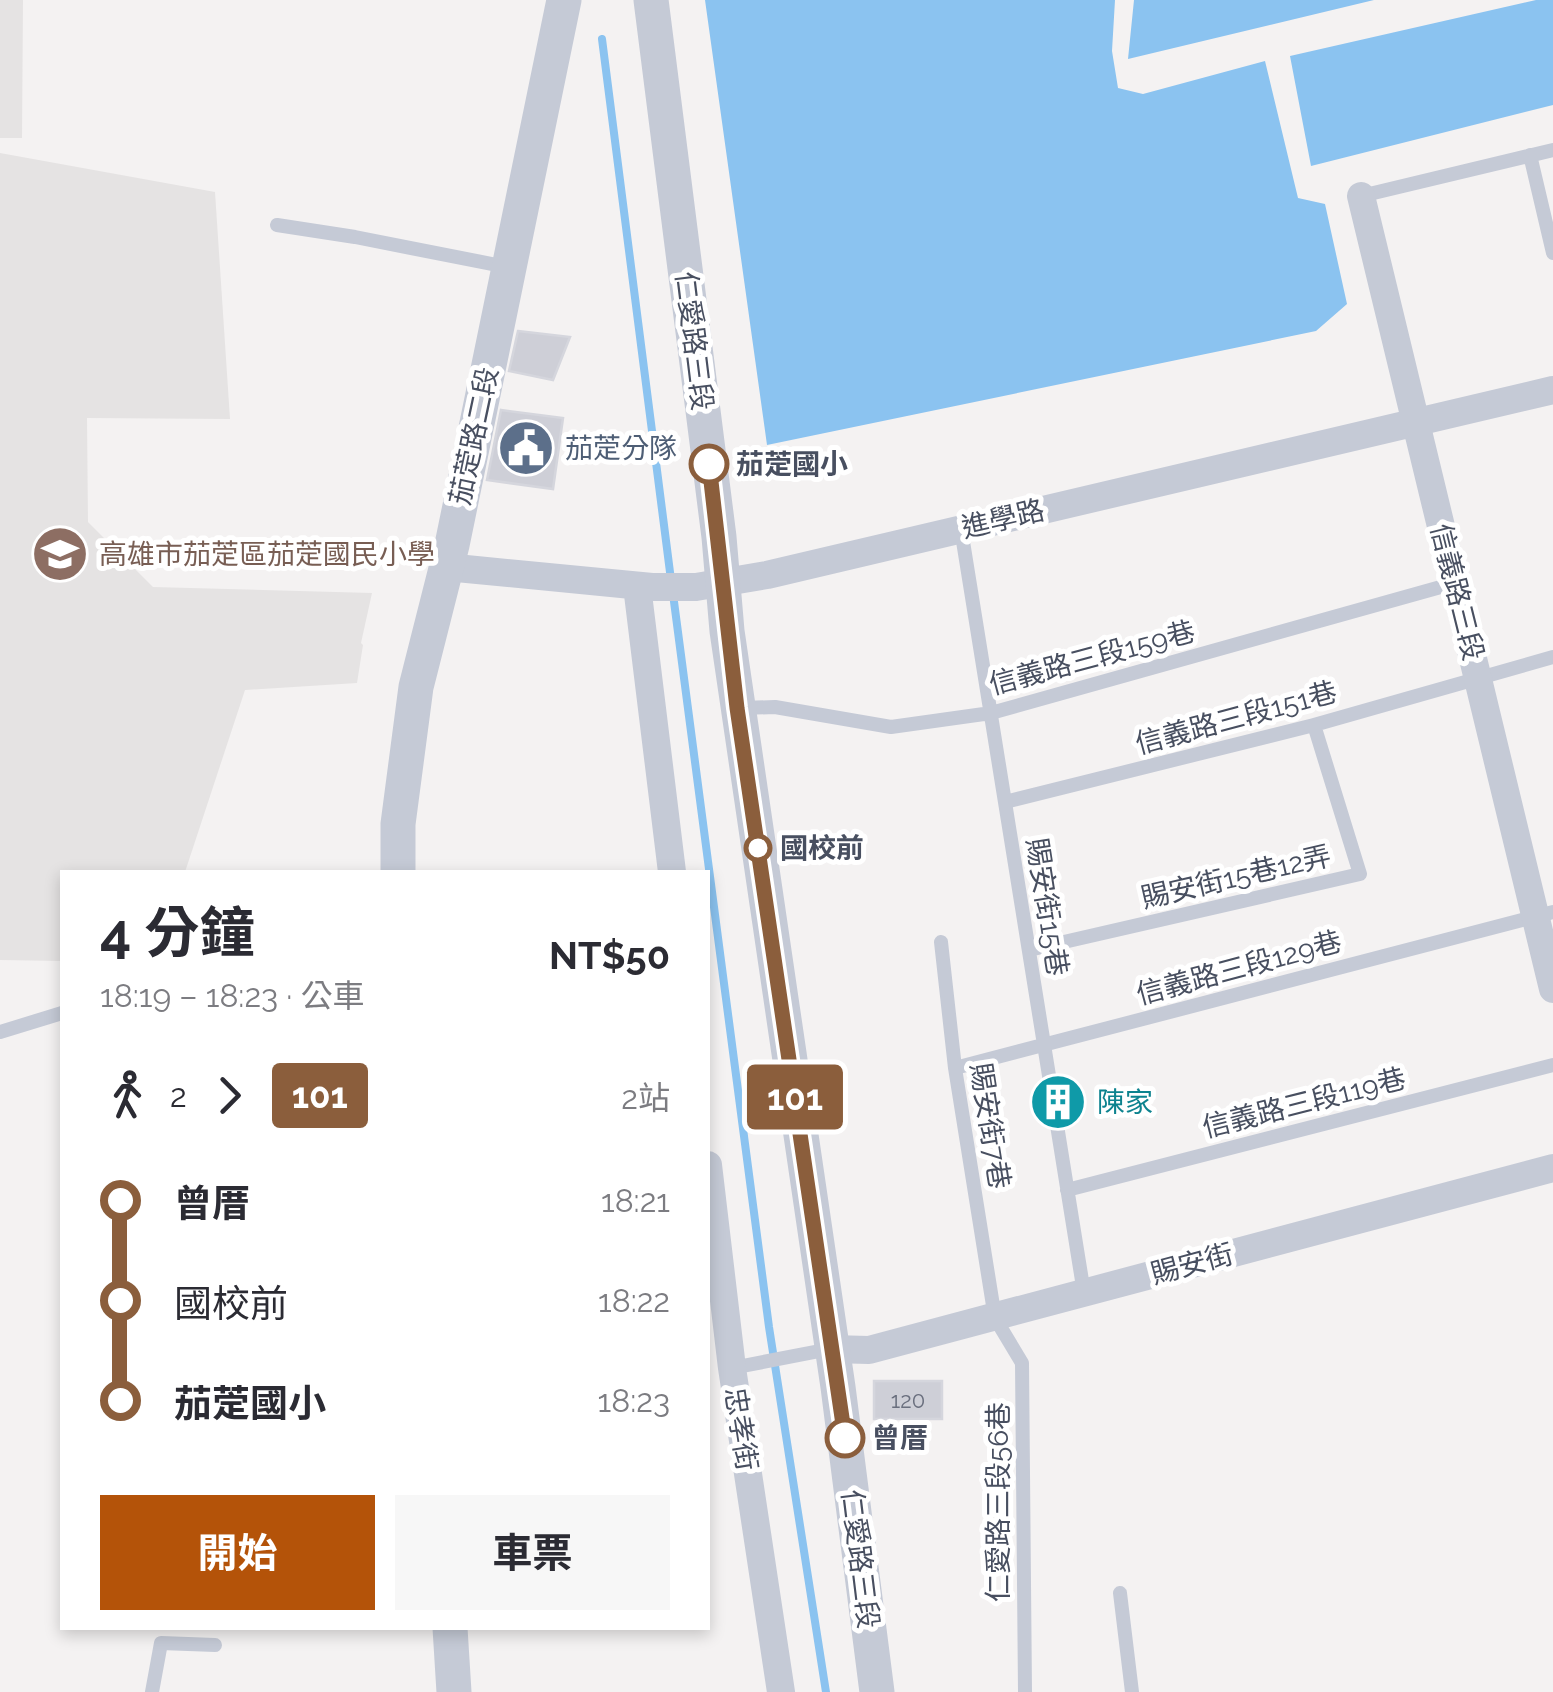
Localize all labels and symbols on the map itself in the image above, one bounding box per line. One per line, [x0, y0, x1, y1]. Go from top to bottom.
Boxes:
street label: 仁愛路三段 [669, 270, 719, 412]
street label: 茄萣路二段 [443, 364, 505, 508]
public building icon: 茄萣分隊 [496, 418, 556, 478]
place label: 茄萣分隊 [565, 432, 677, 465]
marker: 茄萣國小 [690, 445, 728, 483]
place label: 茄萣國小 [736, 448, 848, 481]
street label: 進學路 [958, 493, 1048, 545]
street label: 信義路三段 [1424, 520, 1490, 664]
school or university icon: 高雄市茄萣區茄萣國民小學 [30, 524, 90, 584]
place label: 高雄市茄萣區茄萣國民小學 [99, 538, 435, 571]
street label: 信義路三段159巷 [986, 615, 1198, 701]
street label: 信義路三段151巷 [1132, 675, 1340, 761]
place label: 國校前 [780, 832, 864, 865]
marker: 國校前 [745, 835, 771, 861]
street label: 賜安街15巷 [1020, 836, 1074, 978]
street label: 賜安街15巷12弄 [1138, 839, 1334, 915]
street label: 信義路三段129巷 [1133, 925, 1345, 1011]
street label: 賜安街7巷 [964, 1061, 1016, 1191]
street label: 信義路三段119巷 [1199, 1062, 1409, 1144]
line badge: 101 [738, 1064, 852, 1130]
building icon: 陳家 [1028, 1072, 1088, 1132]
place label: 陳家 [1097, 1086, 1153, 1119]
street label: 賜安街 [1147, 1237, 1237, 1291]
street label: 忠孝街 [718, 1385, 764, 1473]
house number: 120 [891, 1387, 925, 1413]
street label: 仁愛路三段56巷 [982, 1402, 1015, 1602]
marker: 曾厝 [826, 1419, 864, 1457]
place label: 曾厝 [872, 1422, 928, 1455]
street label: 仁愛路三段 [835, 1488, 885, 1630]

